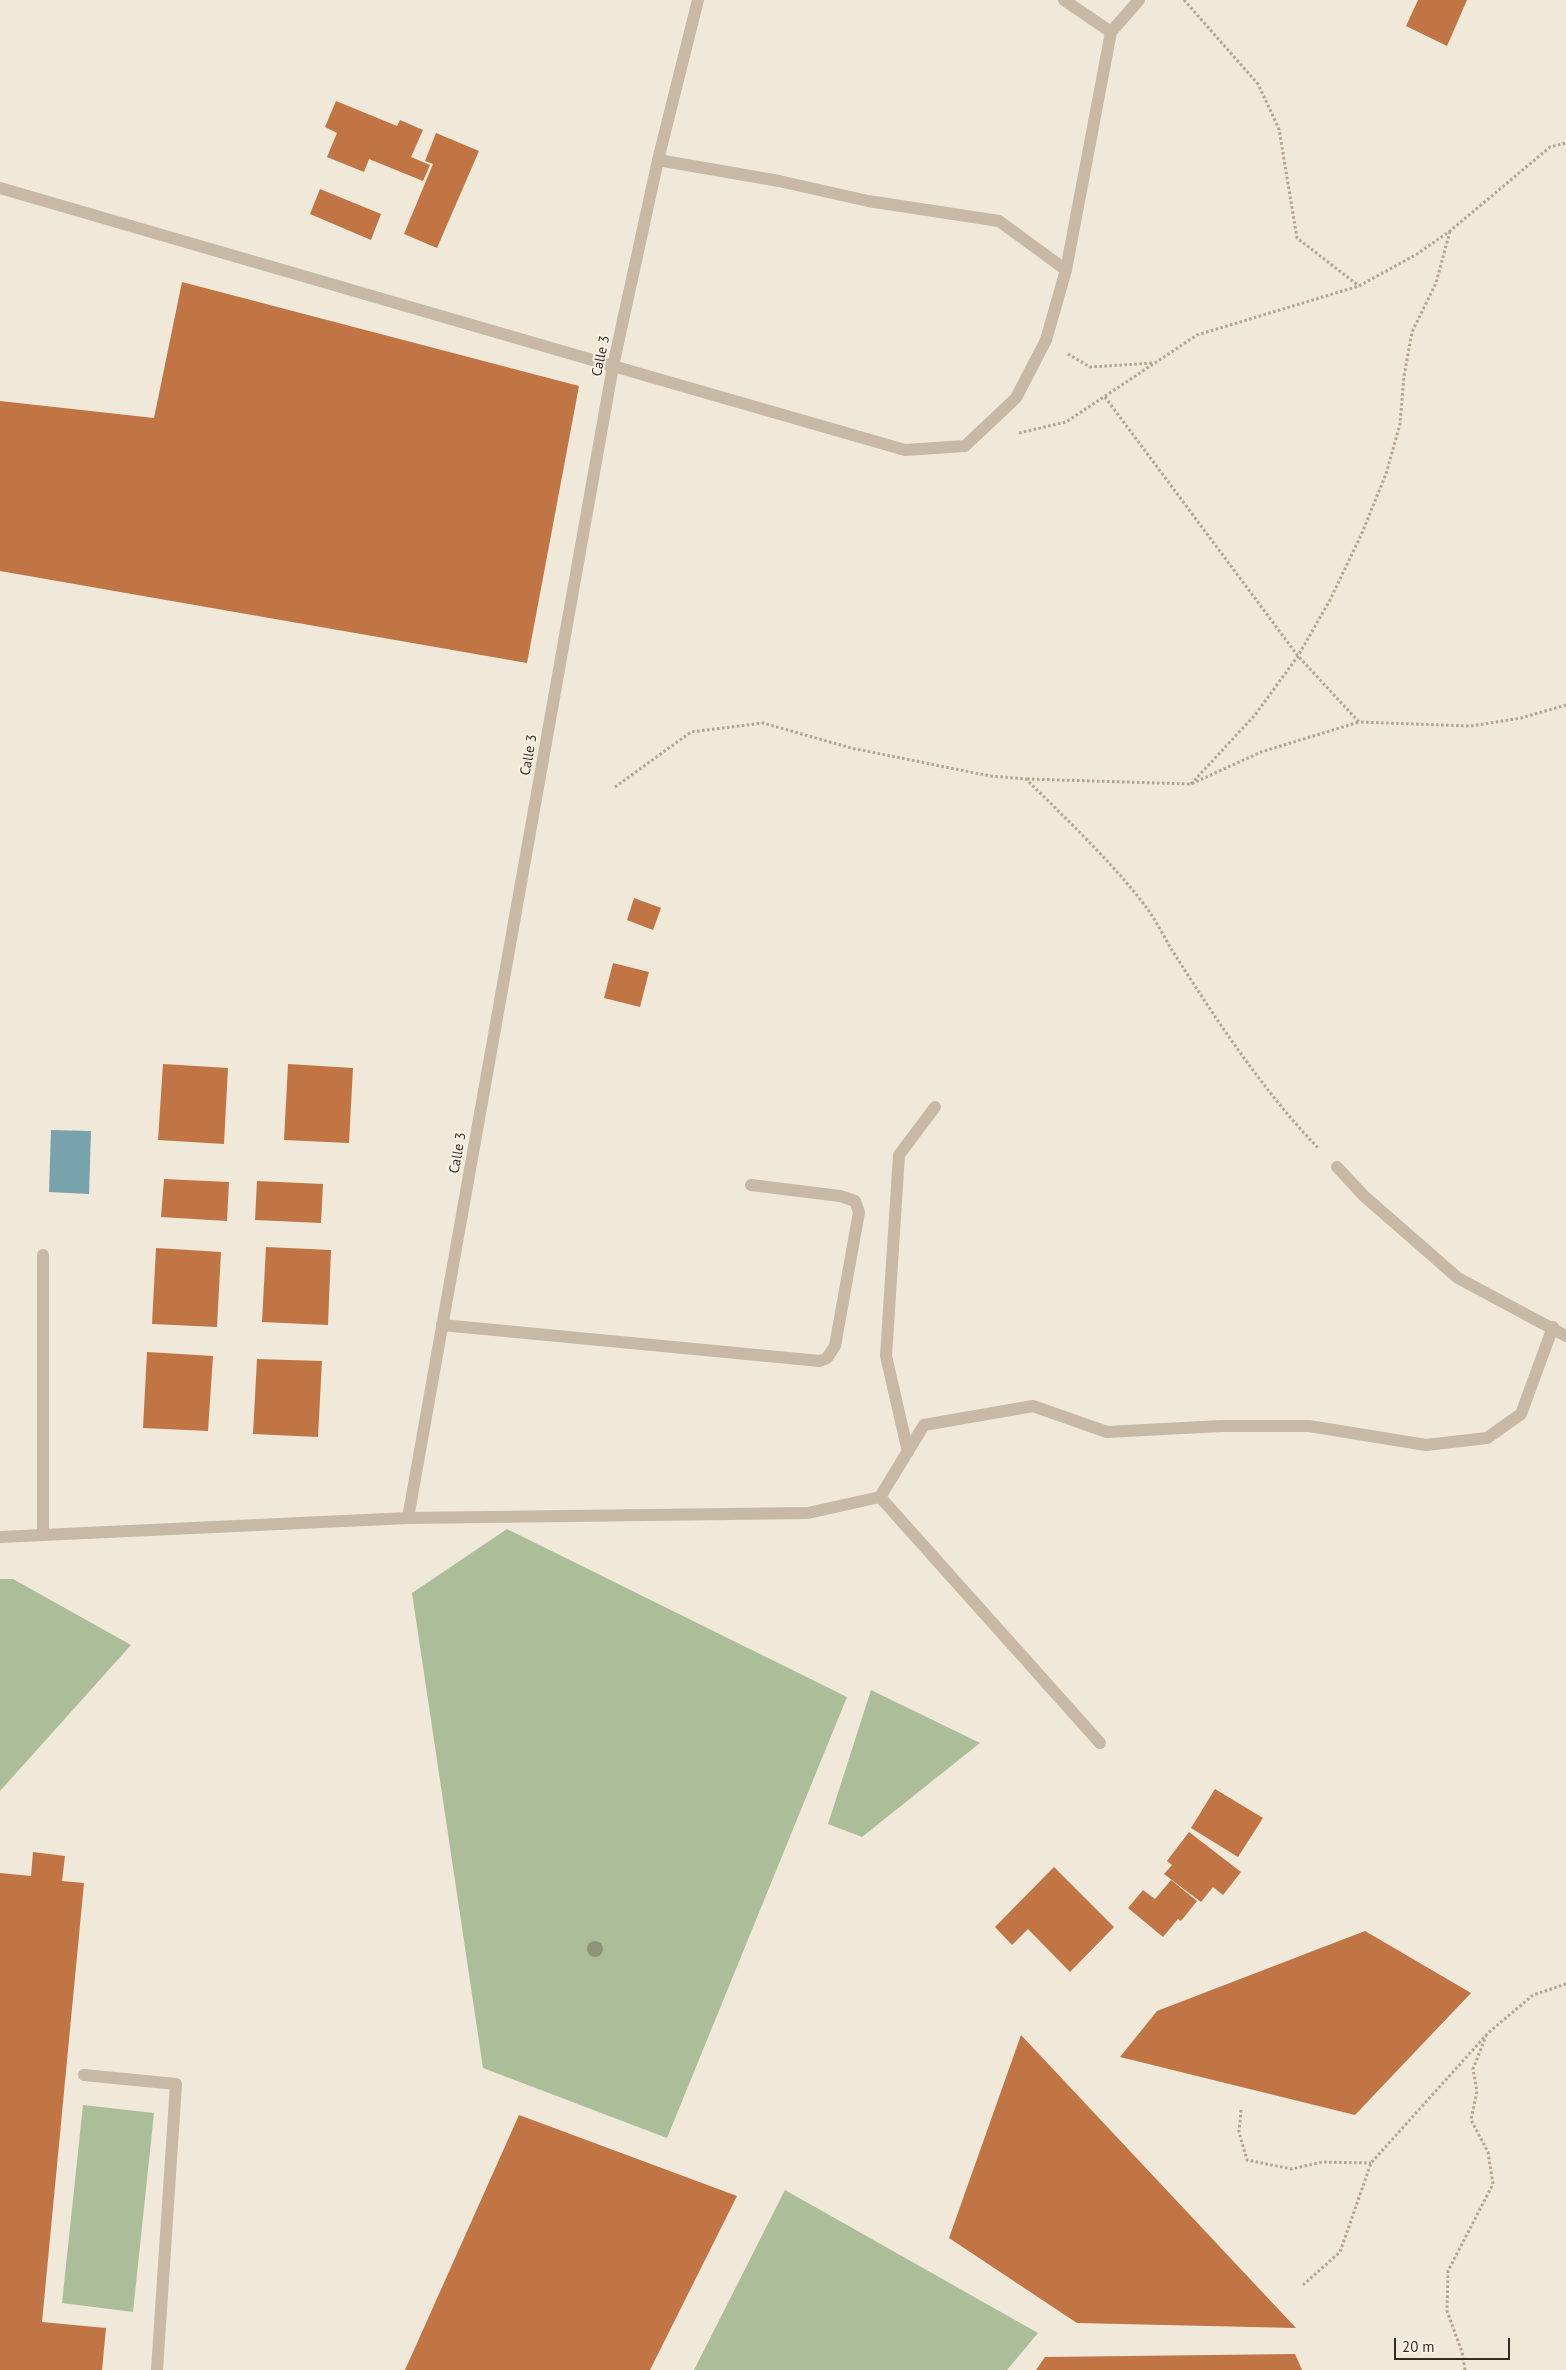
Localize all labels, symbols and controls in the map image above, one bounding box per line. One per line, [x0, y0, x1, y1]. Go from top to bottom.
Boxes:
street label: Calle 3 [588, 334, 614, 378]
street label: Calle 3 [517, 733, 541, 777]
street label: Calle 3 [446, 1131, 470, 1175]
scale bar [1396, 2328, 1512, 2360]
text: 20 m [1402, 2337, 1435, 2356]

